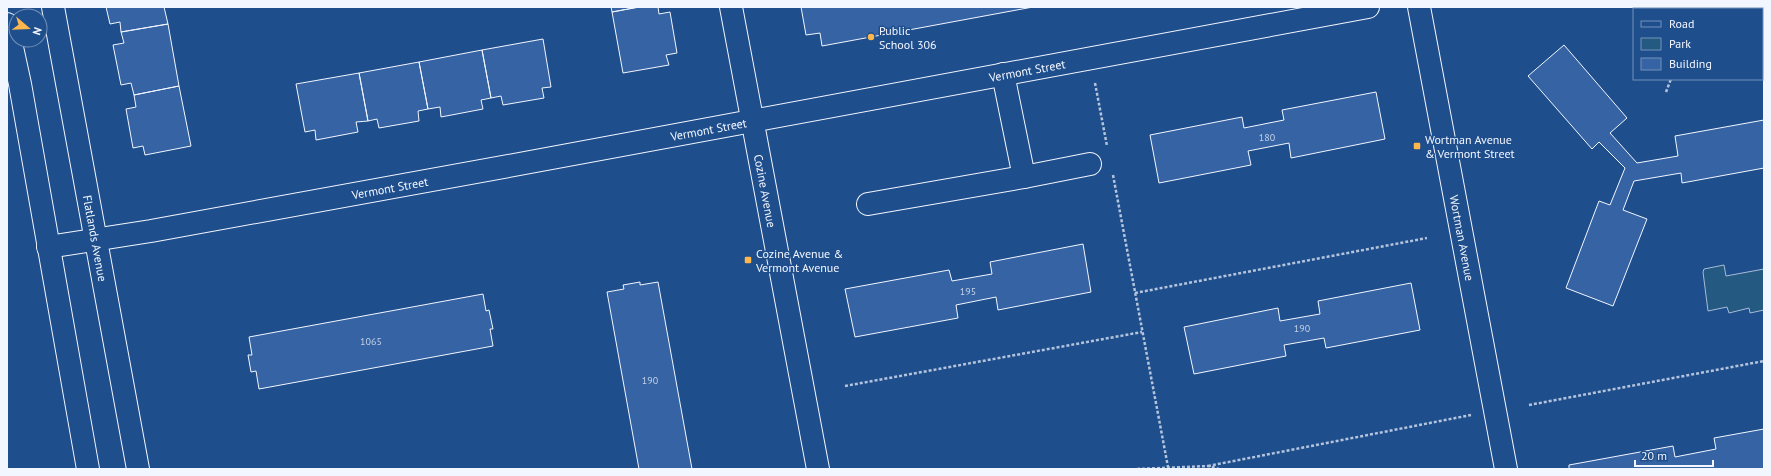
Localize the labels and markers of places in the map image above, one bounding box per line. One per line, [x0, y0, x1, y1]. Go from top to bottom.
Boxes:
place label: Public School 306 [879, 23, 937, 52]
marker: Public School 306 [866, 32, 876, 42]
place label: Wortman Avenue & Vermont Street [1425, 132, 1515, 161]
marker: Wortman Avenue & Vermont Street [1412, 141, 1422, 151]
place label: Cozine Avenue & Vermont Avenue [755, 246, 843, 275]
marker: Cozine Avenue & Vermont Avenue [743, 255, 753, 265]

